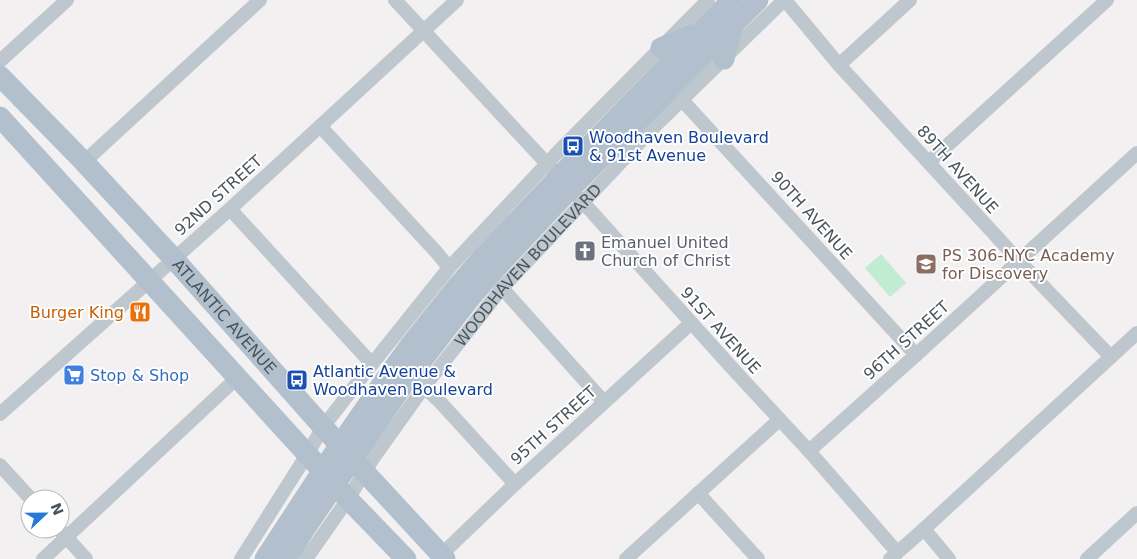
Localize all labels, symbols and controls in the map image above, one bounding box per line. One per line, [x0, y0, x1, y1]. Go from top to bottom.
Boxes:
street label: 89TH AVENUE [913, 121, 1002, 217]
place label: Woodhaven Boulevard & 91st Avenue [589, 128, 769, 165]
bus stop icon: Woodhaven Boulevard & 91st Avenue [561, 134, 585, 158]
street label: 92ND STREET [171, 151, 266, 239]
street label: 90TH AVENUE [767, 167, 856, 263]
street label: WOODHAVEN BOULEVARD [451, 180, 606, 350]
place label: Emanuel United Church of Christ [601, 233, 730, 270]
church icon: Emanuel United Church of Christ [573, 239, 597, 263]
place label: PS 306-NYC Academy for Discovery [942, 246, 1115, 283]
school or university icon: PS 306-NYC Academy for Discovery [914, 252, 938, 276]
street label: ATLANTIC AVENUE [168, 255, 280, 378]
street label: 91ST AVENUE [677, 283, 765, 378]
street label: 96TH STREET [860, 297, 953, 384]
restaurant icon: Burger King [128, 300, 152, 324]
place label: Burger King [30, 303, 124, 322]
place label: Atlantic Avenue & Woodhaven Boulevard [313, 362, 493, 399]
supermarket icon: Stop & Shop [62, 363, 86, 387]
place label: Stop & Shop [90, 366, 189, 385]
bus stop icon: Atlantic Avenue & Woodhaven Boulevard [285, 368, 309, 392]
street label: 95TH STREET [507, 382, 600, 469]
north arrow [20, 489, 70, 539]
text: N [47, 501, 67, 518]

